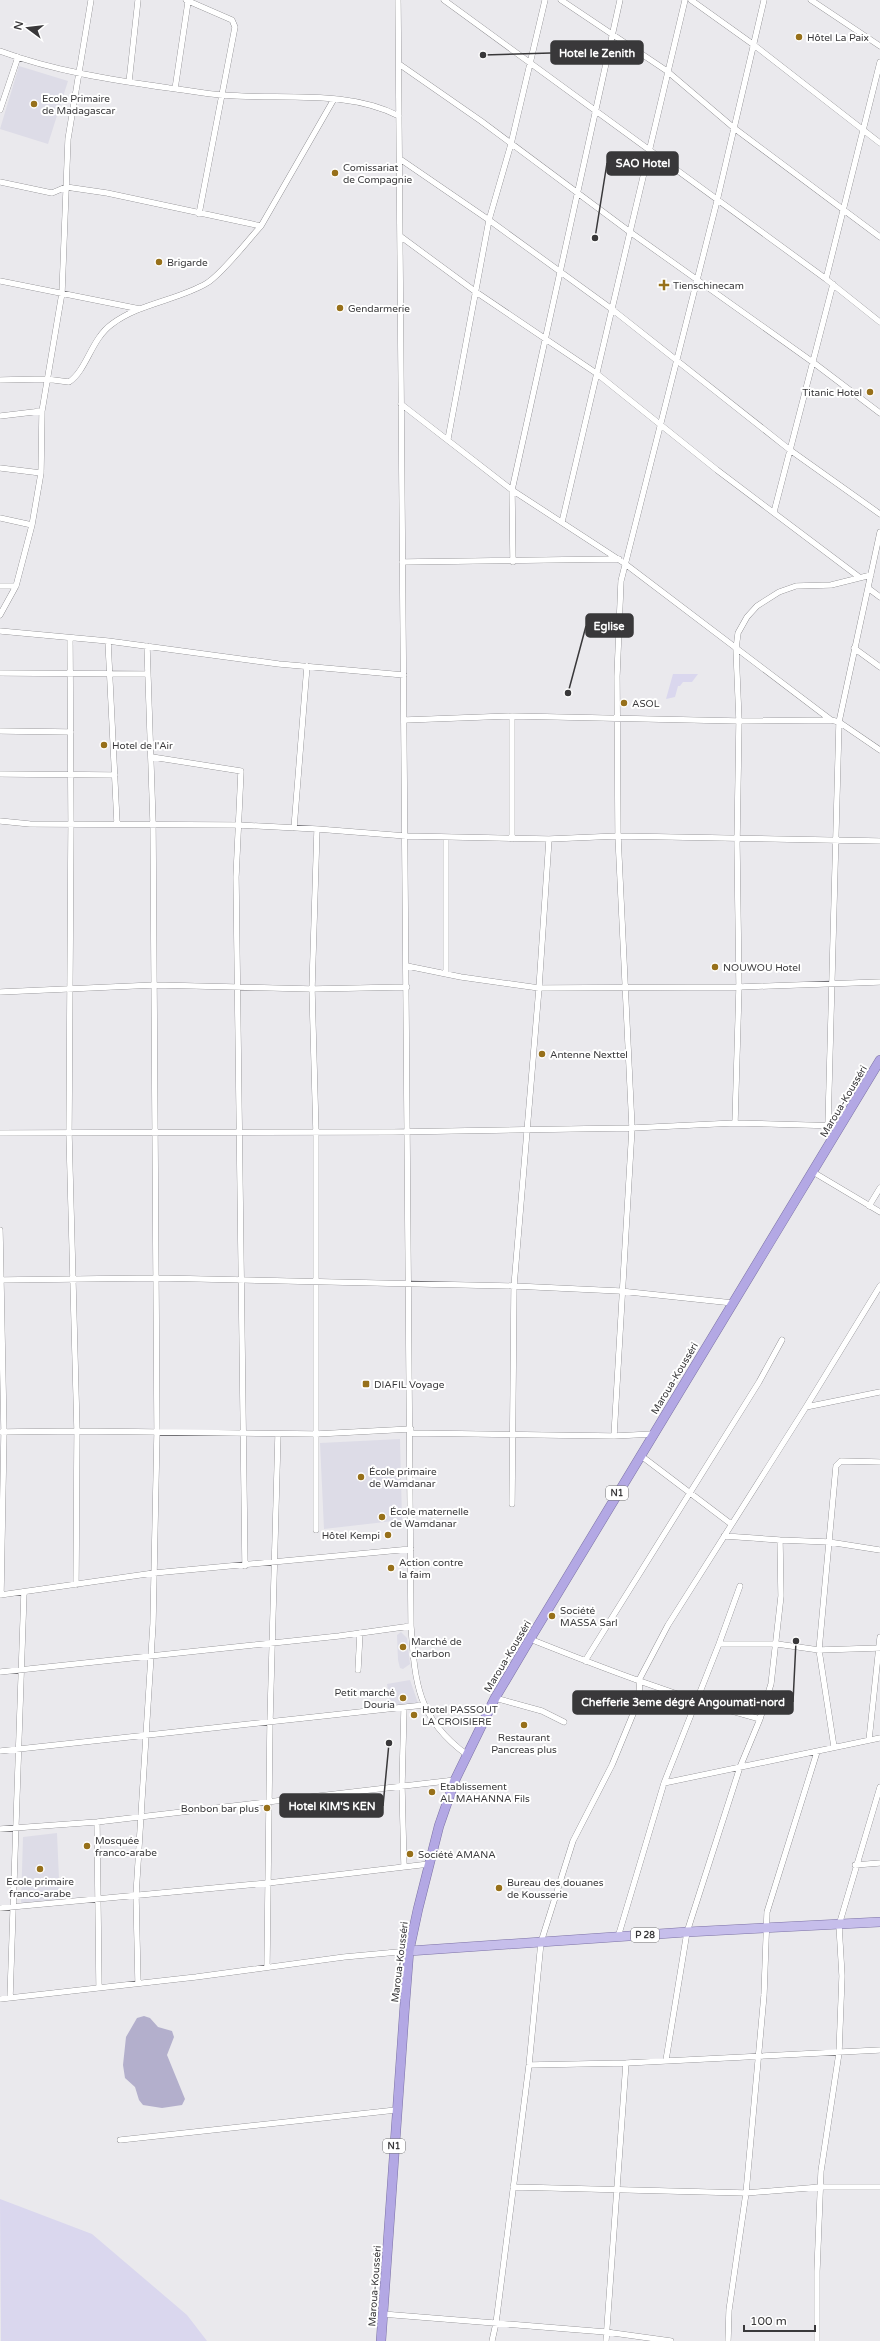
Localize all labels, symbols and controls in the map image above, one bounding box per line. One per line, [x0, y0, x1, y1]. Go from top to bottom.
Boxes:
north arrow [8, 8, 48, 48]
text: N [11, 20, 26, 31]
marker: Hôtel La Paix [794, 32, 804, 42]
place label: Hôtel La Paix [807, 32, 869, 44]
callout: Hotel le Zenith [551, 41, 643, 64]
text: Hotel le Zenith [559, 47, 635, 60]
place label: Ecole Primaire de Madagascar [42, 93, 115, 117]
marker: Ecole Primaire de Madagascar [29, 99, 39, 109]
callout: SAO Hotel [607, 152, 678, 175]
text: SAO Hotel [616, 157, 671, 170]
place label: Comissariat de Compagnie [343, 162, 412, 186]
marker: Comissariat de Compagnie [330, 168, 340, 178]
marker: Brigarde [154, 257, 164, 267]
place label: Brigarde [167, 257, 208, 269]
marker: Tienschinecam [658, 279, 670, 291]
place label: Tienschinecam [673, 280, 744, 292]
marker: Gendarmerie [335, 303, 345, 313]
place label: Gendarmerie [348, 303, 410, 315]
place label: Titanic Hotel [802, 387, 862, 399]
marker: Titanic Hotel [865, 387, 875, 397]
callout: Eglise [586, 614, 633, 637]
text: Eglise [594, 620, 625, 634]
marker: ASOL [619, 698, 629, 708]
place label: ASOL [632, 698, 660, 710]
marker: Hotel de l'Air [99, 740, 109, 750]
place label: Hotel de l'Air [112, 740, 173, 752]
marker: NOUWOU Hotel [710, 962, 720, 972]
place label: NOUWOU Hotel [723, 962, 801, 974]
marker: Antenne Nexttel [537, 1049, 547, 1059]
place label: Antenne Nexttel [550, 1049, 628, 1061]
street label: Maroua-Kousséri [818, 1064, 870, 1139]
street label: Maroua-Kousséri [649, 1341, 701, 1416]
marker: DIAFIL Voyage [361, 1379, 371, 1389]
place label: DIAFIL Voyage [374, 1379, 445, 1391]
place label: École primaire de Wamdanar [369, 1466, 437, 1490]
marker: École primaire de Wamdanar [356, 1472, 366, 1482]
road number: N1 [606, 1486, 628, 1500]
place label: École maternelle de Wamdanar [390, 1506, 469, 1530]
marker: École maternelle de Wamdanar [377, 1512, 387, 1522]
place label: Hôtel Kempi [322, 1530, 380, 1542]
marker: Hôtel Kempi [383, 1530, 393, 1540]
place label: Action contre la faim [399, 1557, 464, 1581]
marker: Action contre la faim [386, 1563, 396, 1573]
place label: Société MASSA Sarl [560, 1605, 618, 1629]
marker: Société MASSA Sarl [547, 1611, 557, 1621]
street label: Maroua-Kousséri [482, 1619, 534, 1694]
place label: Marché de charbon [411, 1636, 462, 1660]
marker: Marché de charbon [398, 1642, 408, 1652]
place label: Petit marché Douria [334, 1687, 395, 1711]
callout: Chefferie 3eme dégré Angoumati-nord [573, 1691, 793, 1714]
marker: Petit marché Douria [398, 1693, 408, 1703]
text: Chefferie 3eme dégré Angoumati-nord [581, 1696, 785, 1710]
place label: Hotel PASSOUT LA CROISIERE [422, 1704, 498, 1728]
marker: Hotel PASSOUT LA CROISIERE [409, 1710, 419, 1720]
marker: Restaurant Pancreas plus [519, 1720, 529, 1730]
place label: Restaurant Pancreas plus [491, 1732, 557, 1756]
place label: Etablissement AL MAHANNA Fils [440, 1781, 530, 1805]
marker: Etablissement AL MAHANNA Fils [427, 1787, 437, 1797]
callout: Hotel KIM'S KEN [280, 1794, 383, 1817]
text: Hotel KIM'S KEN [288, 1800, 376, 1813]
place label: Bonbon bar plus [181, 1803, 259, 1815]
marker: Bonbon bar plus [262, 1803, 272, 1813]
place label: Mosquée franco-arabe [95, 1835, 157, 1859]
marker: Mosquée franco-arabe [82, 1841, 92, 1851]
marker: Société AMANA [405, 1849, 415, 1859]
place label: Société AMANA [418, 1849, 496, 1861]
marker: Ecole primaire franco-arabe [35, 1864, 45, 1874]
place label: Ecole primaire franco-arabe [6, 1876, 74, 1900]
place label: Bureau des douanes de Kousserie [507, 1877, 604, 1901]
marker: Bureau des douanes de Kousserie [494, 1883, 504, 1893]
street label: Maroua-Kousséri [389, 1921, 411, 2003]
road number: P 28 [631, 1928, 659, 1942]
road number: N1 [383, 2139, 405, 2153]
street label: Maroua-Kousséri [366, 2245, 384, 2327]
scale bar [744, 2307, 815, 2333]
text: 100 m [750, 2314, 787, 2328]

